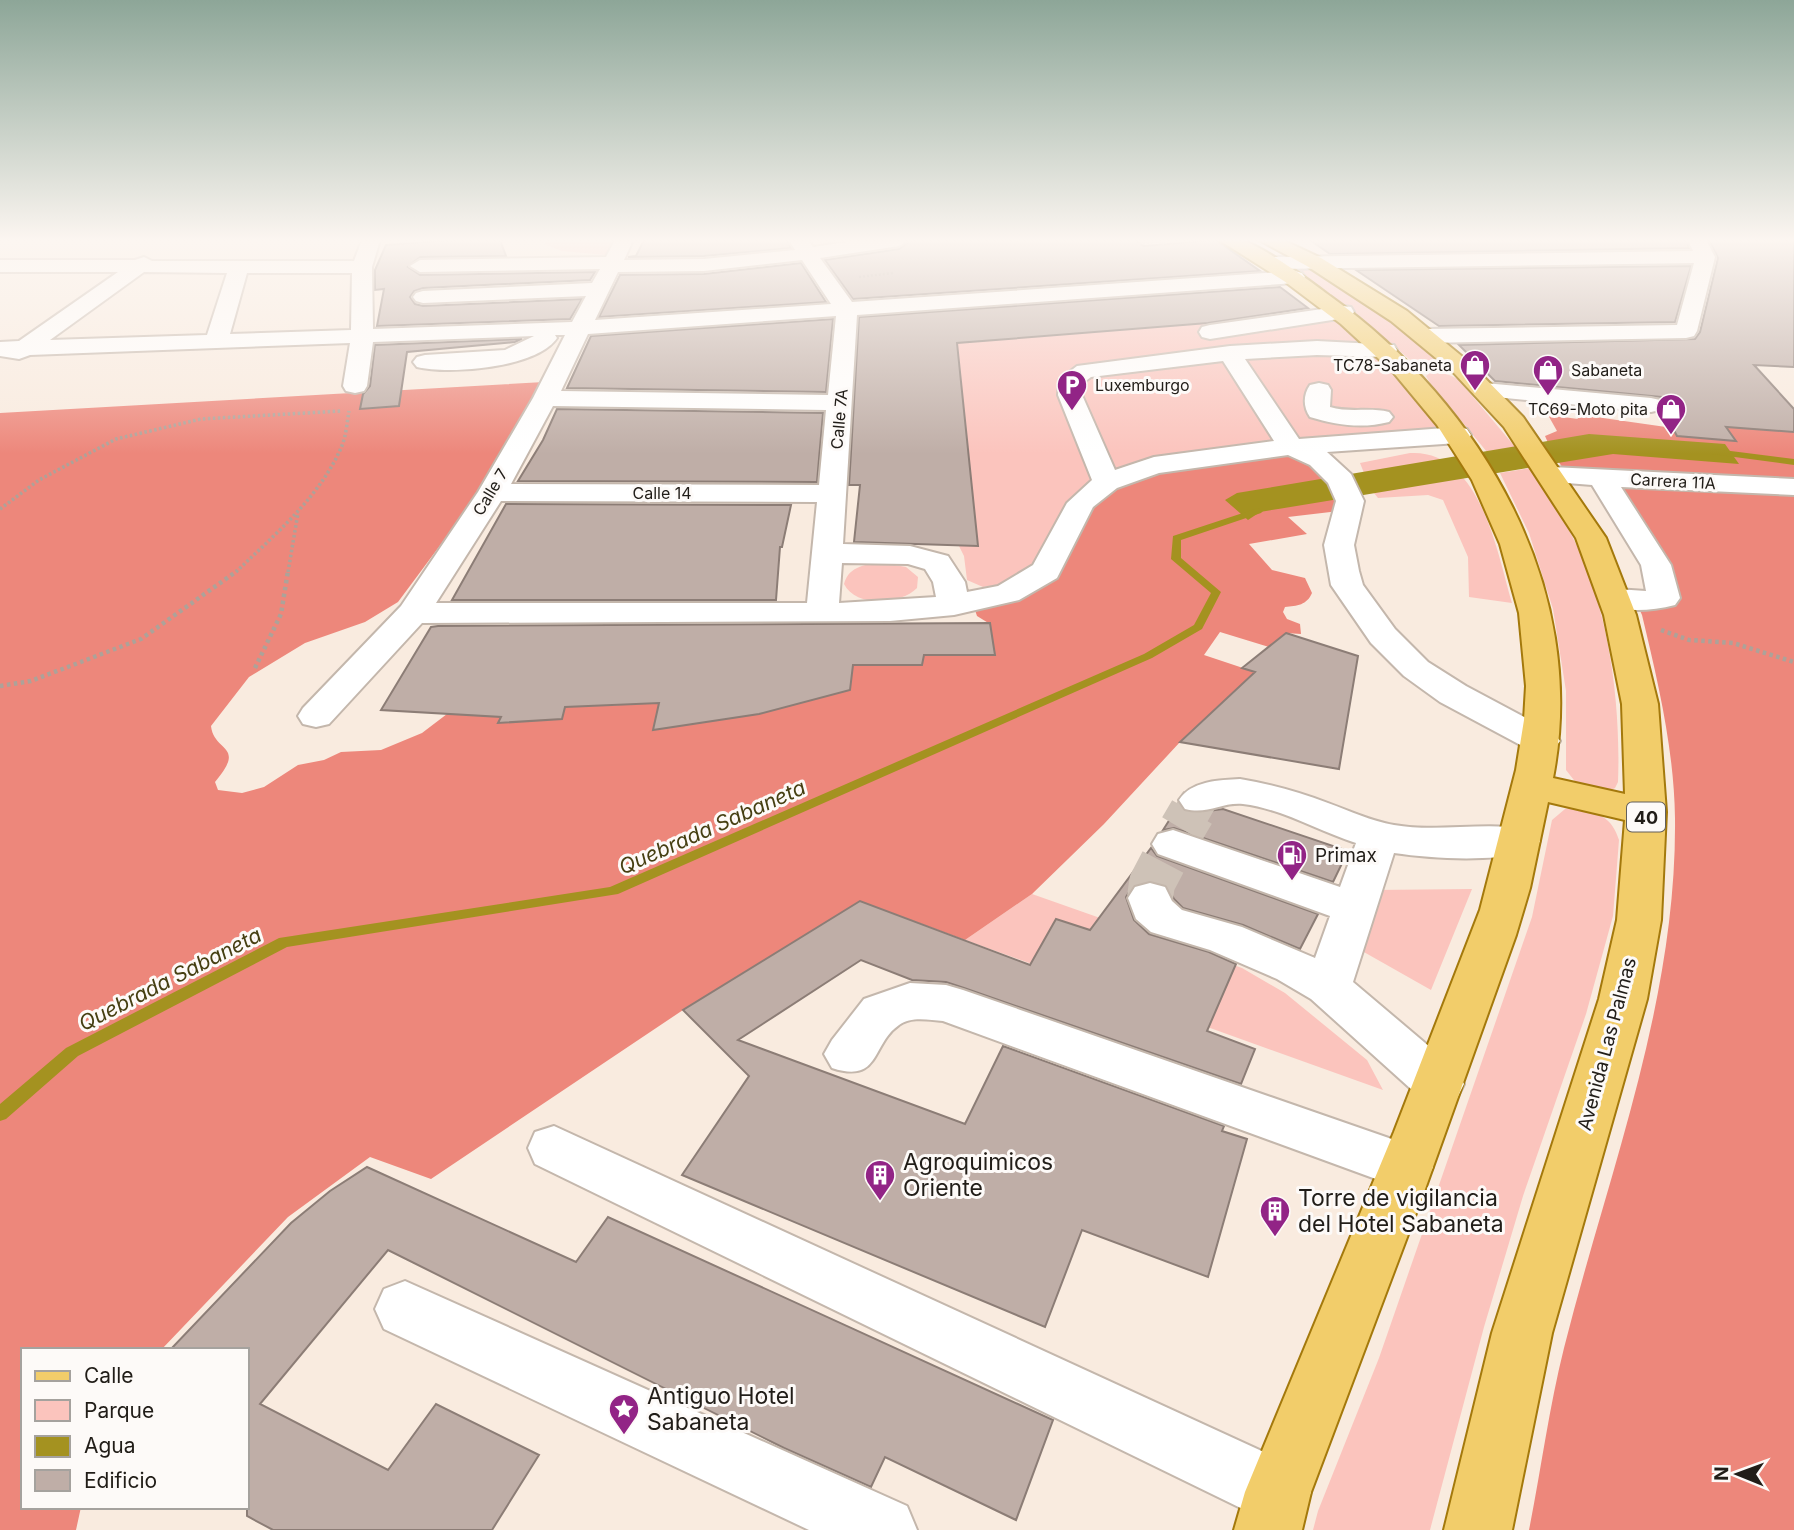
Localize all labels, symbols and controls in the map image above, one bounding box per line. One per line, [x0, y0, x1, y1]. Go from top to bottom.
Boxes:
shop icon: TC78-Sabaneta [1458, 348, 1492, 392]
shop icon: Sabaneta [1531, 353, 1565, 397]
place label: TC78-Sabaneta [1333, 355, 1452, 375]
place label: Sabaneta [1571, 360, 1642, 380]
parking icon: Luxemburgo [1055, 368, 1089, 412]
place label: Luxemburgo [1095, 375, 1190, 395]
street label: Calle 7A [826, 388, 852, 450]
shop icon: TC69-Moto pita [1654, 392, 1688, 436]
place label: TC69-Moto pita [1528, 399, 1648, 419]
street label: Calle 7 [468, 465, 512, 519]
street label: Carrera 11A [1630, 469, 1716, 493]
street label: Calle 14 [632, 483, 692, 503]
water label: Quebrada Sabaneta [615, 775, 809, 879]
road number: 40 [1627, 802, 1665, 832]
fuel station icon: Primax [1275, 838, 1309, 882]
place label: Primax [1315, 844, 1377, 867]
water label: Quebrada Sabaneta [74, 922, 266, 1036]
street label: Avenida Las Palmas [1573, 955, 1641, 1133]
place label: Agroquimicos Oriente [903, 1148, 1053, 1202]
building icon: Agroquimicos Oriente [863, 1158, 897, 1202]
place label: Torre de vigilancia del Hotel Sabaneta [1298, 1184, 1504, 1238]
building icon: Torre de vigilancia del Hotel Sabaneta [1258, 1194, 1292, 1238]
legend [21, 1348, 248, 1509]
text: Calle [84, 1363, 134, 1388]
place label: Antiguo Hotel Sabaneta [647, 1382, 795, 1436]
place icon: Antiguo Hotel Sabaneta [607, 1392, 641, 1436]
text: Parque [84, 1398, 154, 1423]
text: Agua [84, 1433, 136, 1458]
north arrow [1703, 1439, 1773, 1509]
text: N [1710, 1466, 1733, 1481]
text: Edificio [84, 1468, 157, 1493]

